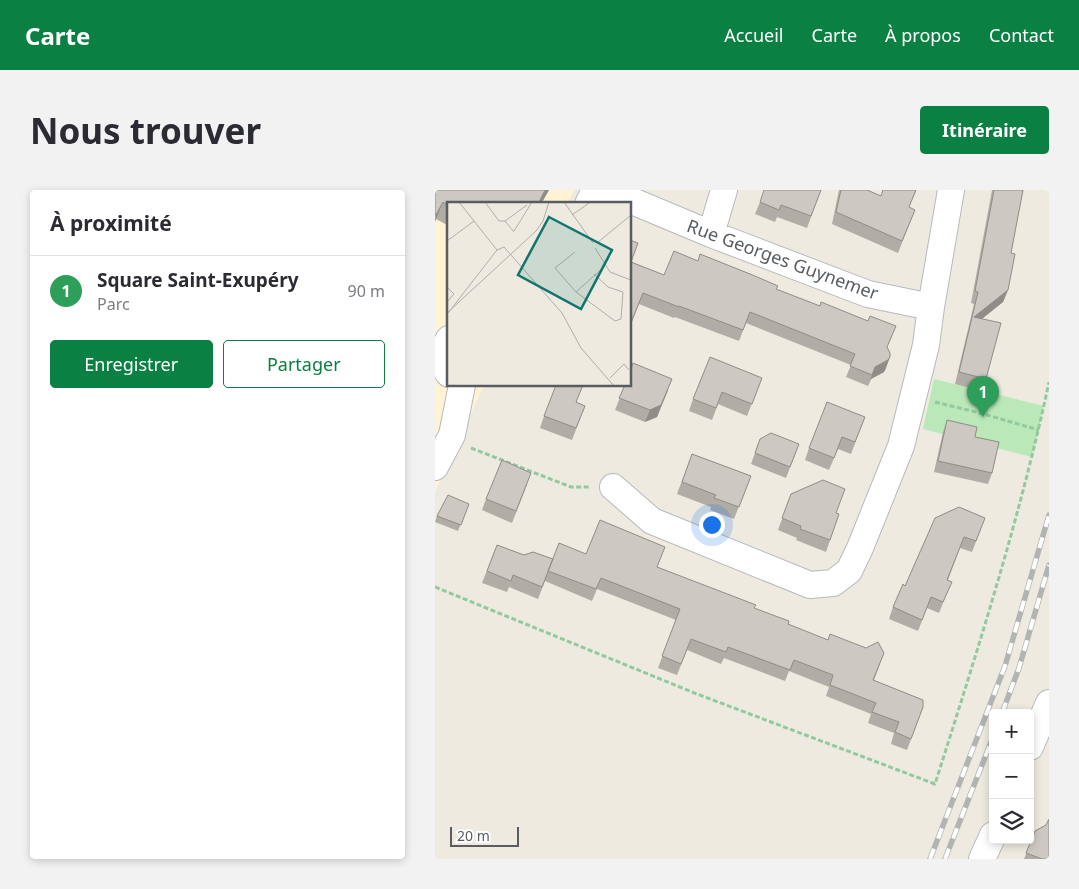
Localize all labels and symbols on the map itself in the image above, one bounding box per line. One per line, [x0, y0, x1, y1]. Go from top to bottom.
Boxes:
inset map [447, 202, 631, 386]
street label: Rue Georges Guynemer [684, 213, 883, 305]
pin: 1 [967, 376, 999, 417]
your location [699, 512, 725, 538]
scale bar [450, 824, 519, 847]

